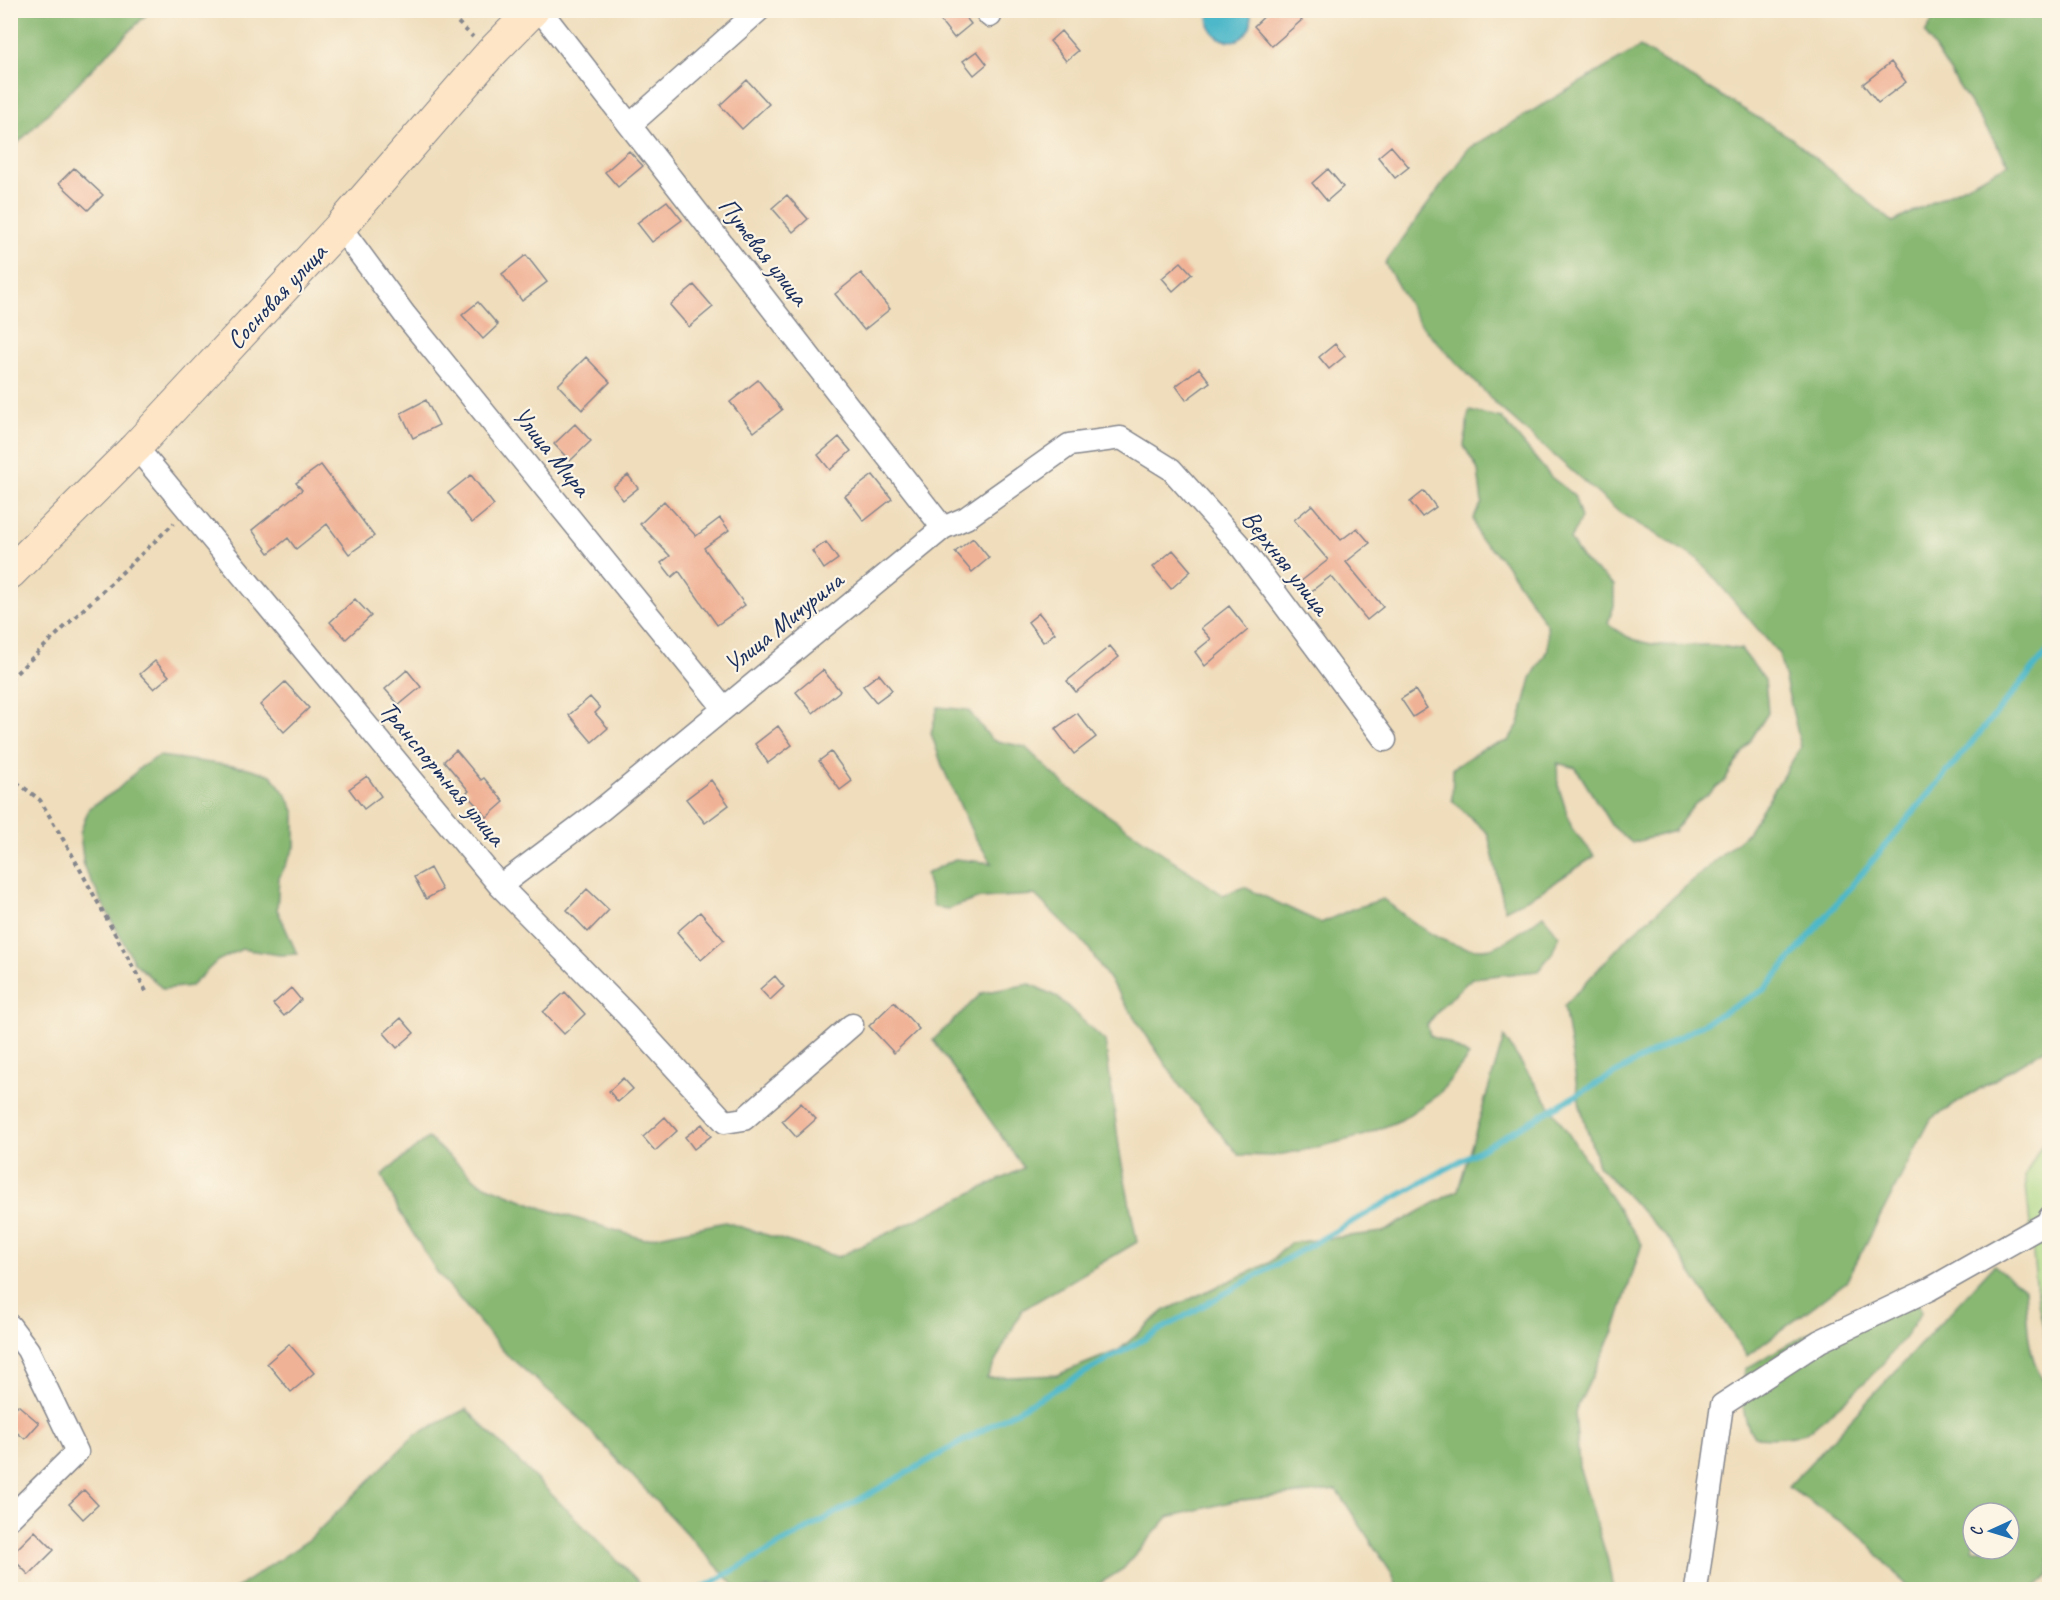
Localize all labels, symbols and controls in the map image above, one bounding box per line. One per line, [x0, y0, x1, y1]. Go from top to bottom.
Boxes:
street label: Путевая улица [711, 190, 817, 313]
street label: Сосновая улица [219, 235, 335, 356]
street label: Улица Мира [505, 399, 599, 504]
street label: Верхняя улица [1234, 503, 1338, 623]
street label: Улица Мичурина [717, 563, 852, 681]
street label: Транспортная улица [372, 694, 514, 854]
north arrow [1961, 1501, 2021, 1561]
text: С [1967, 1525, 1987, 1537]

